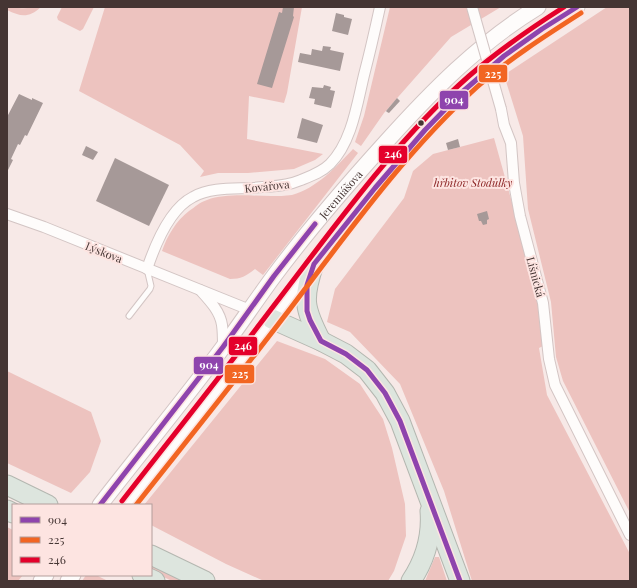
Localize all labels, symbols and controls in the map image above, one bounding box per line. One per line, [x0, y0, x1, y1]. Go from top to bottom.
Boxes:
line badge: 225 [478, 64, 508, 83]
text: 225 [485, 66, 501, 81]
line badge: 904 [439, 90, 469, 110]
text: 904 [445, 92, 464, 107]
unlabelled marker [416, 118, 426, 128]
line badge: 246 [378, 145, 408, 164]
text: 246 [384, 146, 402, 161]
street label: Jeremiášova [314, 166, 366, 222]
park label: hřbitov Stodůlky [433, 175, 513, 190]
street label: Kovářova [244, 176, 291, 196]
street label: Lýskova [83, 238, 125, 266]
street label: Líšnická [523, 255, 549, 299]
line badge: 246 [228, 336, 258, 356]
text: 246 [234, 338, 252, 353]
line badge: 904 [193, 356, 224, 375]
text: 904 [200, 357, 219, 372]
line badge: 225 [224, 364, 255, 384]
text: 225 [232, 366, 248, 381]
legend [12, 504, 152, 576]
text: 904 [48, 511, 67, 527]
text: 225 [48, 531, 64, 547]
text: 246 [48, 551, 66, 567]

